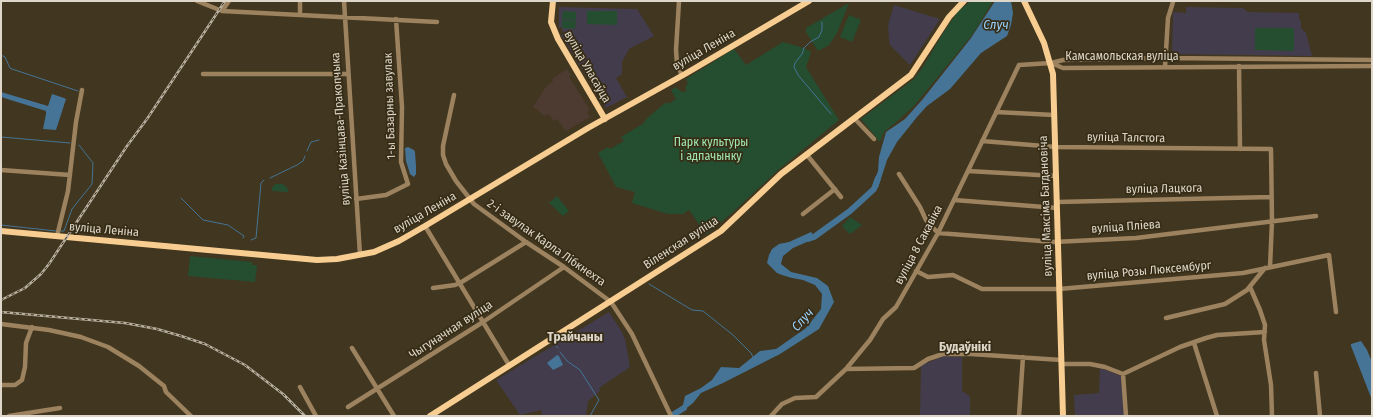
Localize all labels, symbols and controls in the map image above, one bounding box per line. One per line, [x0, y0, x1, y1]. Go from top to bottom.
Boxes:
water label: Случ [983, 17, 1009, 33]
street label: вуліца Леніна [670, 26, 738, 74]
street label: вуліца Уласаўца [561, 28, 613, 106]
street label: Камсамольская вуліца [1065, 50, 1179, 64]
street label: вуліца Казінцава-Пракопчыка [328, 52, 354, 206]
street label: 1-ы Базарны завулак [381, 52, 399, 160]
street label: вуліца Талстога [1087, 130, 1165, 146]
street label: вуліца Максіма Багдановіча [1036, 135, 1056, 277]
park label: Парк культуры і адпачынку [674, 136, 748, 164]
street label: вуліца Лацкога [1126, 181, 1202, 197]
street label: вуліца Леніна [391, 189, 459, 237]
street label: 2-і завулак Карла Лібкнехта [484, 197, 608, 289]
street label: вуліца 8 Сакавіка [892, 203, 946, 287]
street label: Віленская вуліца [641, 214, 721, 272]
street label: вуліца Пліева [1091, 217, 1161, 237]
street label: вуліца Леніна [69, 220, 139, 240]
street label: вуліца Розы Люксембург [1086, 258, 1212, 284]
street label: Чыгуначная вуліца [407, 298, 495, 362]
water label: Случ [789, 305, 817, 335]
district label: Трайчаны [547, 329, 603, 345]
district label: Будаўнікі [939, 339, 991, 355]

